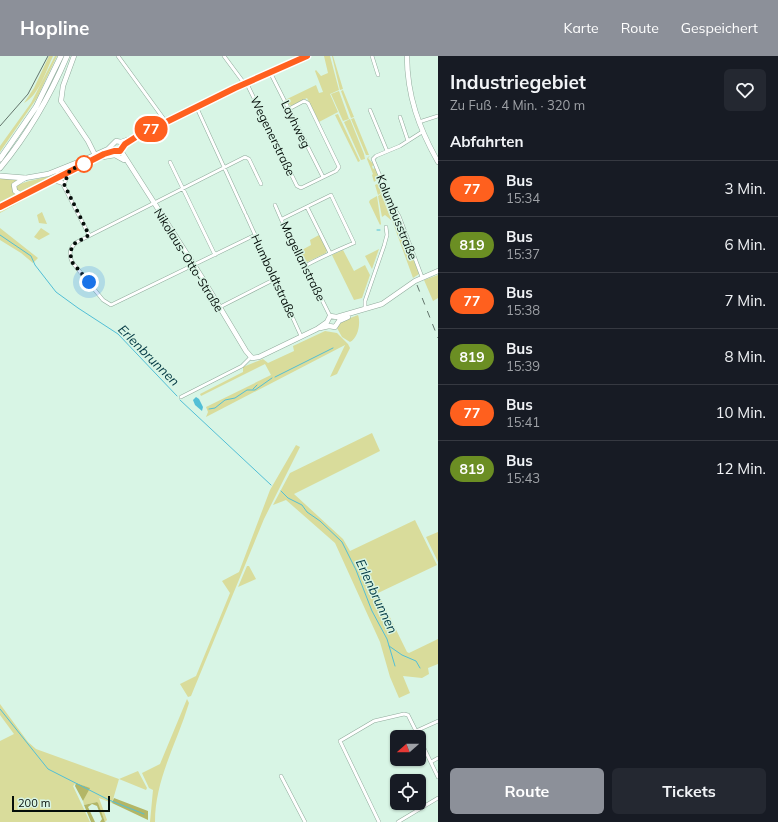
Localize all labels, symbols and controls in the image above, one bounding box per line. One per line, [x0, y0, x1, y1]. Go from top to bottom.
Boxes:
text: Hopline [20, 16, 90, 40]
text: Karte [564, 19, 599, 37]
text: Route [621, 19, 659, 37]
text: Gespeichert [681, 19, 758, 37]
button: heart [724, 69, 766, 111]
text: Industriegebiet [450, 70, 586, 94]
street label: Wegenerstraße [247, 94, 299, 178]
text: Zu Fuß · 4 Min. · 320 m [450, 97, 585, 113]
street label: Layhweg [278, 98, 314, 150]
line badge: 77 [133, 116, 169, 142]
text: 77 [143, 120, 159, 138]
text: Abfahrten [450, 132, 523, 151]
unlabelled marker [75, 155, 93, 173]
text: Bus [506, 171, 533, 190]
street label: Kolumbusstraße [373, 172, 421, 262]
text: 3 Min. [724, 179, 766, 198]
text: 77 [464, 180, 480, 198]
text: 15:34 [506, 190, 540, 206]
street label: Nikolaus-Otto-Straße [151, 205, 227, 315]
street label: Magellanstraße [277, 219, 329, 303]
text: Bus [506, 227, 533, 246]
street label: Humboldtstraße [248, 232, 300, 320]
text: 6 Min. [724, 235, 766, 254]
text: 819 [459, 236, 485, 254]
text: 15:37 [506, 246, 540, 262]
your location [79, 272, 99, 292]
text: Bus [506, 283, 533, 302]
text: 7 Min. [724, 291, 766, 310]
text: 77 [464, 292, 480, 310]
text: 15:38 [506, 302, 540, 318]
water label: Erlenbrunnen [115, 321, 183, 389]
text: Bus [506, 339, 533, 358]
text: 8 Min. [724, 347, 766, 366]
text: 819 [459, 348, 485, 366]
text: 15:39 [506, 358, 540, 374]
text: Bus [506, 395, 533, 414]
text: 10 Min. [715, 403, 766, 422]
text: 77 [464, 404, 480, 422]
text: 15:41 [506, 414, 540, 430]
text: Bus [506, 451, 533, 470]
text: 12 Min. [715, 459, 766, 478]
text: 819 [459, 460, 485, 478]
text: 15:43 [506, 470, 540, 486]
water label: Erlenbrunnen [353, 556, 401, 636]
north arrow [390, 730, 426, 766]
map controls [390, 730, 426, 810]
button: Route [450, 768, 604, 814]
button: Tickets [612, 768, 766, 814]
button: locate [390, 774, 426, 810]
scale bar [12, 794, 110, 813]
text: 200 m [18, 796, 50, 810]

